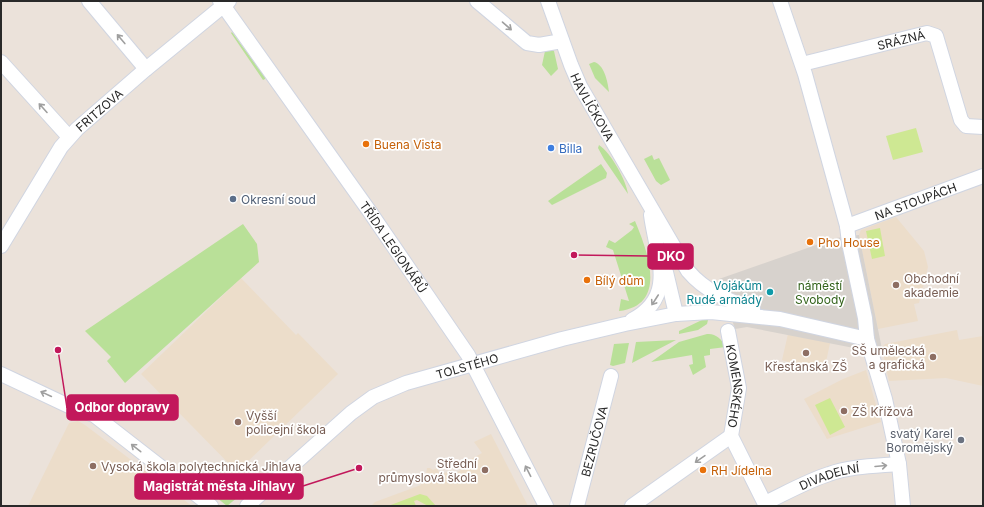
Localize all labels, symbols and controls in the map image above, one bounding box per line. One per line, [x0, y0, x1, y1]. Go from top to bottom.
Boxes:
one-way arrow [502, 22, 512, 31]
street label: SRÁZNÁ [876, 26, 926, 53]
one-way arrow [116, 34, 125, 44]
street label: HAVLÍČKOVA [568, 70, 618, 143]
street label: FRITZOVA [72, 85, 126, 134]
one-way arrow [38, 103, 47, 113]
place label: Buena Vista [374, 137, 441, 152]
marker: Buena Vista [361, 139, 371, 149]
place label: Billa [559, 141, 582, 156]
marker: Billa [546, 143, 556, 153]
street label: NA STOUPÁCH [872, 179, 959, 223]
place label: Okresní soud [241, 192, 316, 207]
marker: Okresní soud [228, 194, 238, 204]
street label: TŘÍDA LEGIONÁŘŮ [357, 198, 431, 296]
place label: Pho House [818, 235, 880, 250]
marker: Pho House [805, 237, 815, 247]
callout: DKO [648, 244, 693, 269]
text: DKO [657, 248, 685, 264]
place label: Obchodní akademie [904, 271, 959, 300]
place label: Bílý dům [595, 273, 644, 288]
marker: Bílý dům [582, 275, 592, 285]
place label: Vojákům Rudé armády [687, 278, 762, 307]
park label: náměstí Svobody [795, 278, 845, 307]
marker: Obchodní akademie [891, 280, 901, 290]
marker: Vojákům Rudé armády [765, 287, 775, 297]
one-way arrow [650, 295, 659, 306]
street label: KOMENSKÉHO [723, 343, 746, 429]
place label: SŠ umělecká a grafická [852, 343, 925, 372]
marker: Křesťanská ZŠ [801, 348, 811, 358]
street label: TOLSTÉHO [434, 350, 500, 382]
marker: SŠ umělecká a grafická [928, 352, 938, 362]
place label: Křesťanská ZŠ [765, 359, 847, 374]
one-way arrow [40, 390, 52, 398]
callout: Odbor dopravy [67, 395, 178, 420]
text: Odbor dopravy [74, 399, 170, 415]
street label: BEZRUČOVA [578, 404, 610, 478]
place label: ZŠ Křížová [852, 404, 913, 419]
marker: ZŠ Křížová [839, 406, 849, 416]
place label: Vyšší policejní škola [246, 408, 326, 437]
marker: Vyšší policejní škola [233, 417, 243, 427]
place label: svatý Karel Boromějský [886, 426, 953, 455]
marker: svatý Karel Boromějský [956, 435, 966, 445]
one-way arrow [131, 443, 142, 452]
one-way arrow [694, 455, 705, 463]
place label: Střední průmyslová škola [378, 456, 477, 485]
place label: Vysoká škola polytechnická Jihlava [101, 459, 302, 474]
street label: DIVADELNÍ [797, 460, 861, 493]
marker: Vysoká škola polytechnická Jihlava [88, 461, 98, 471]
one-way arrow [874, 462, 887, 470]
place label: RH Jídelna [711, 463, 772, 478]
marker: Střední průmyslová škola [480, 465, 490, 475]
one-way arrow [524, 465, 531, 477]
marker: RH Jídelna [698, 465, 708, 475]
callout: Magistrát města Jihlavy [135, 474, 303, 499]
text: Magistrát města Jihlavy [143, 478, 295, 494]

